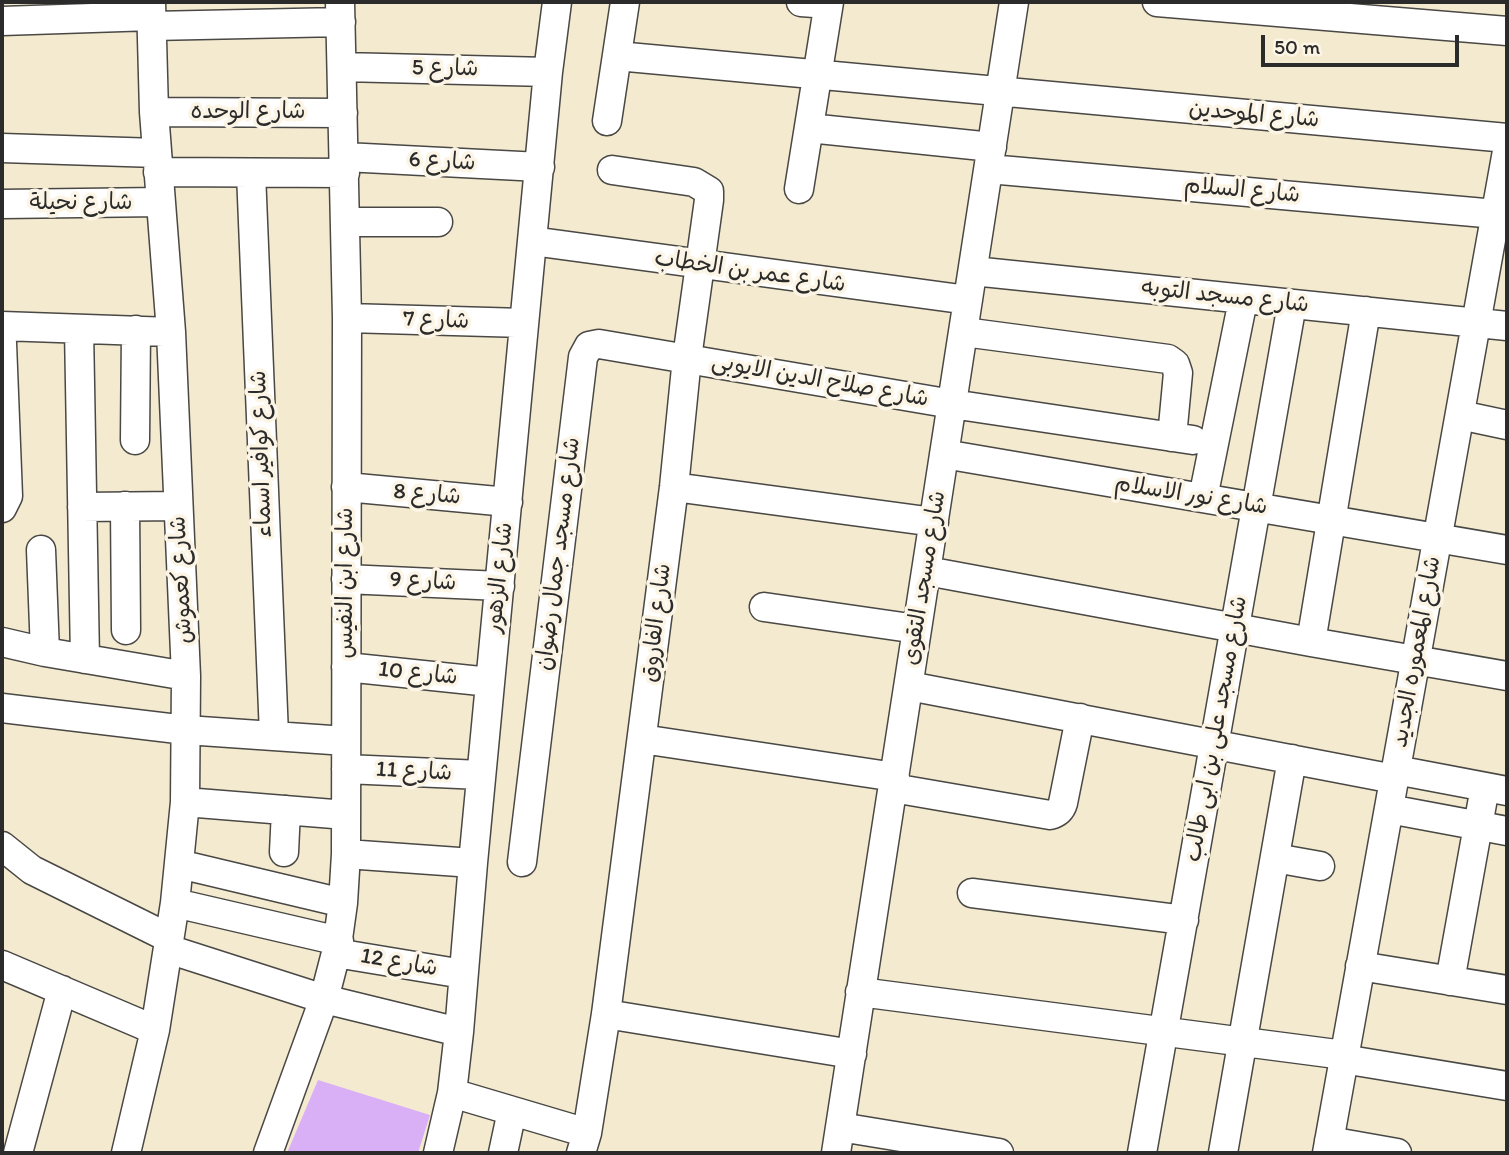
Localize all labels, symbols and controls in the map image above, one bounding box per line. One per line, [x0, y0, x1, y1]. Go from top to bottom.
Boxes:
scale bar [1264, 21, 1462, 65]
text: 50 m [1274, 34, 1320, 59]
street label: شارع 5 [411, 55, 479, 83]
street label: شارع الموحدين [1187, 96, 1321, 134]
street label: شارع الوحده [191, 98, 305, 126]
street label: شارع 6 [408, 146, 476, 178]
street label: شارع السلام [1183, 172, 1301, 210]
street label: شارع نحيلة [29, 189, 133, 217]
street label: شارع عمر بن الخطاب [653, 245, 847, 299]
street label: شارع مسجد التوبه [1140, 274, 1310, 320]
street label: شارع 7 [402, 306, 470, 336]
street label: شارع صلاح الدين الايوبى [709, 348, 931, 414]
street label: شارع كوافير اسماء [245, 370, 279, 538]
street label: شارع مسجد جمال رضوان [531, 436, 587, 672]
street label: شارع نور الاسلام [1113, 470, 1269, 522]
street label: شارع 8 [392, 478, 462, 512]
street label: شارع مسجد التقوى [898, 489, 952, 667]
street label: شارع ابن النفيس [332, 508, 360, 658]
street label: شارع كعموش [165, 515, 199, 645]
street label: شارع الزهور [480, 521, 520, 635]
street label: شارع المعموره الجديد [1387, 554, 1447, 750]
street label: شارع الفاروق [636, 562, 678, 684]
street label: شارع 9 [389, 566, 457, 598]
street label: شارع مسجد على بن ابى طالب [1180, 594, 1254, 864]
street label: شارع 10 [377, 656, 459, 692]
street label: شارع 11 [375, 756, 453, 788]
street label: شارع 12 [358, 943, 440, 983]

